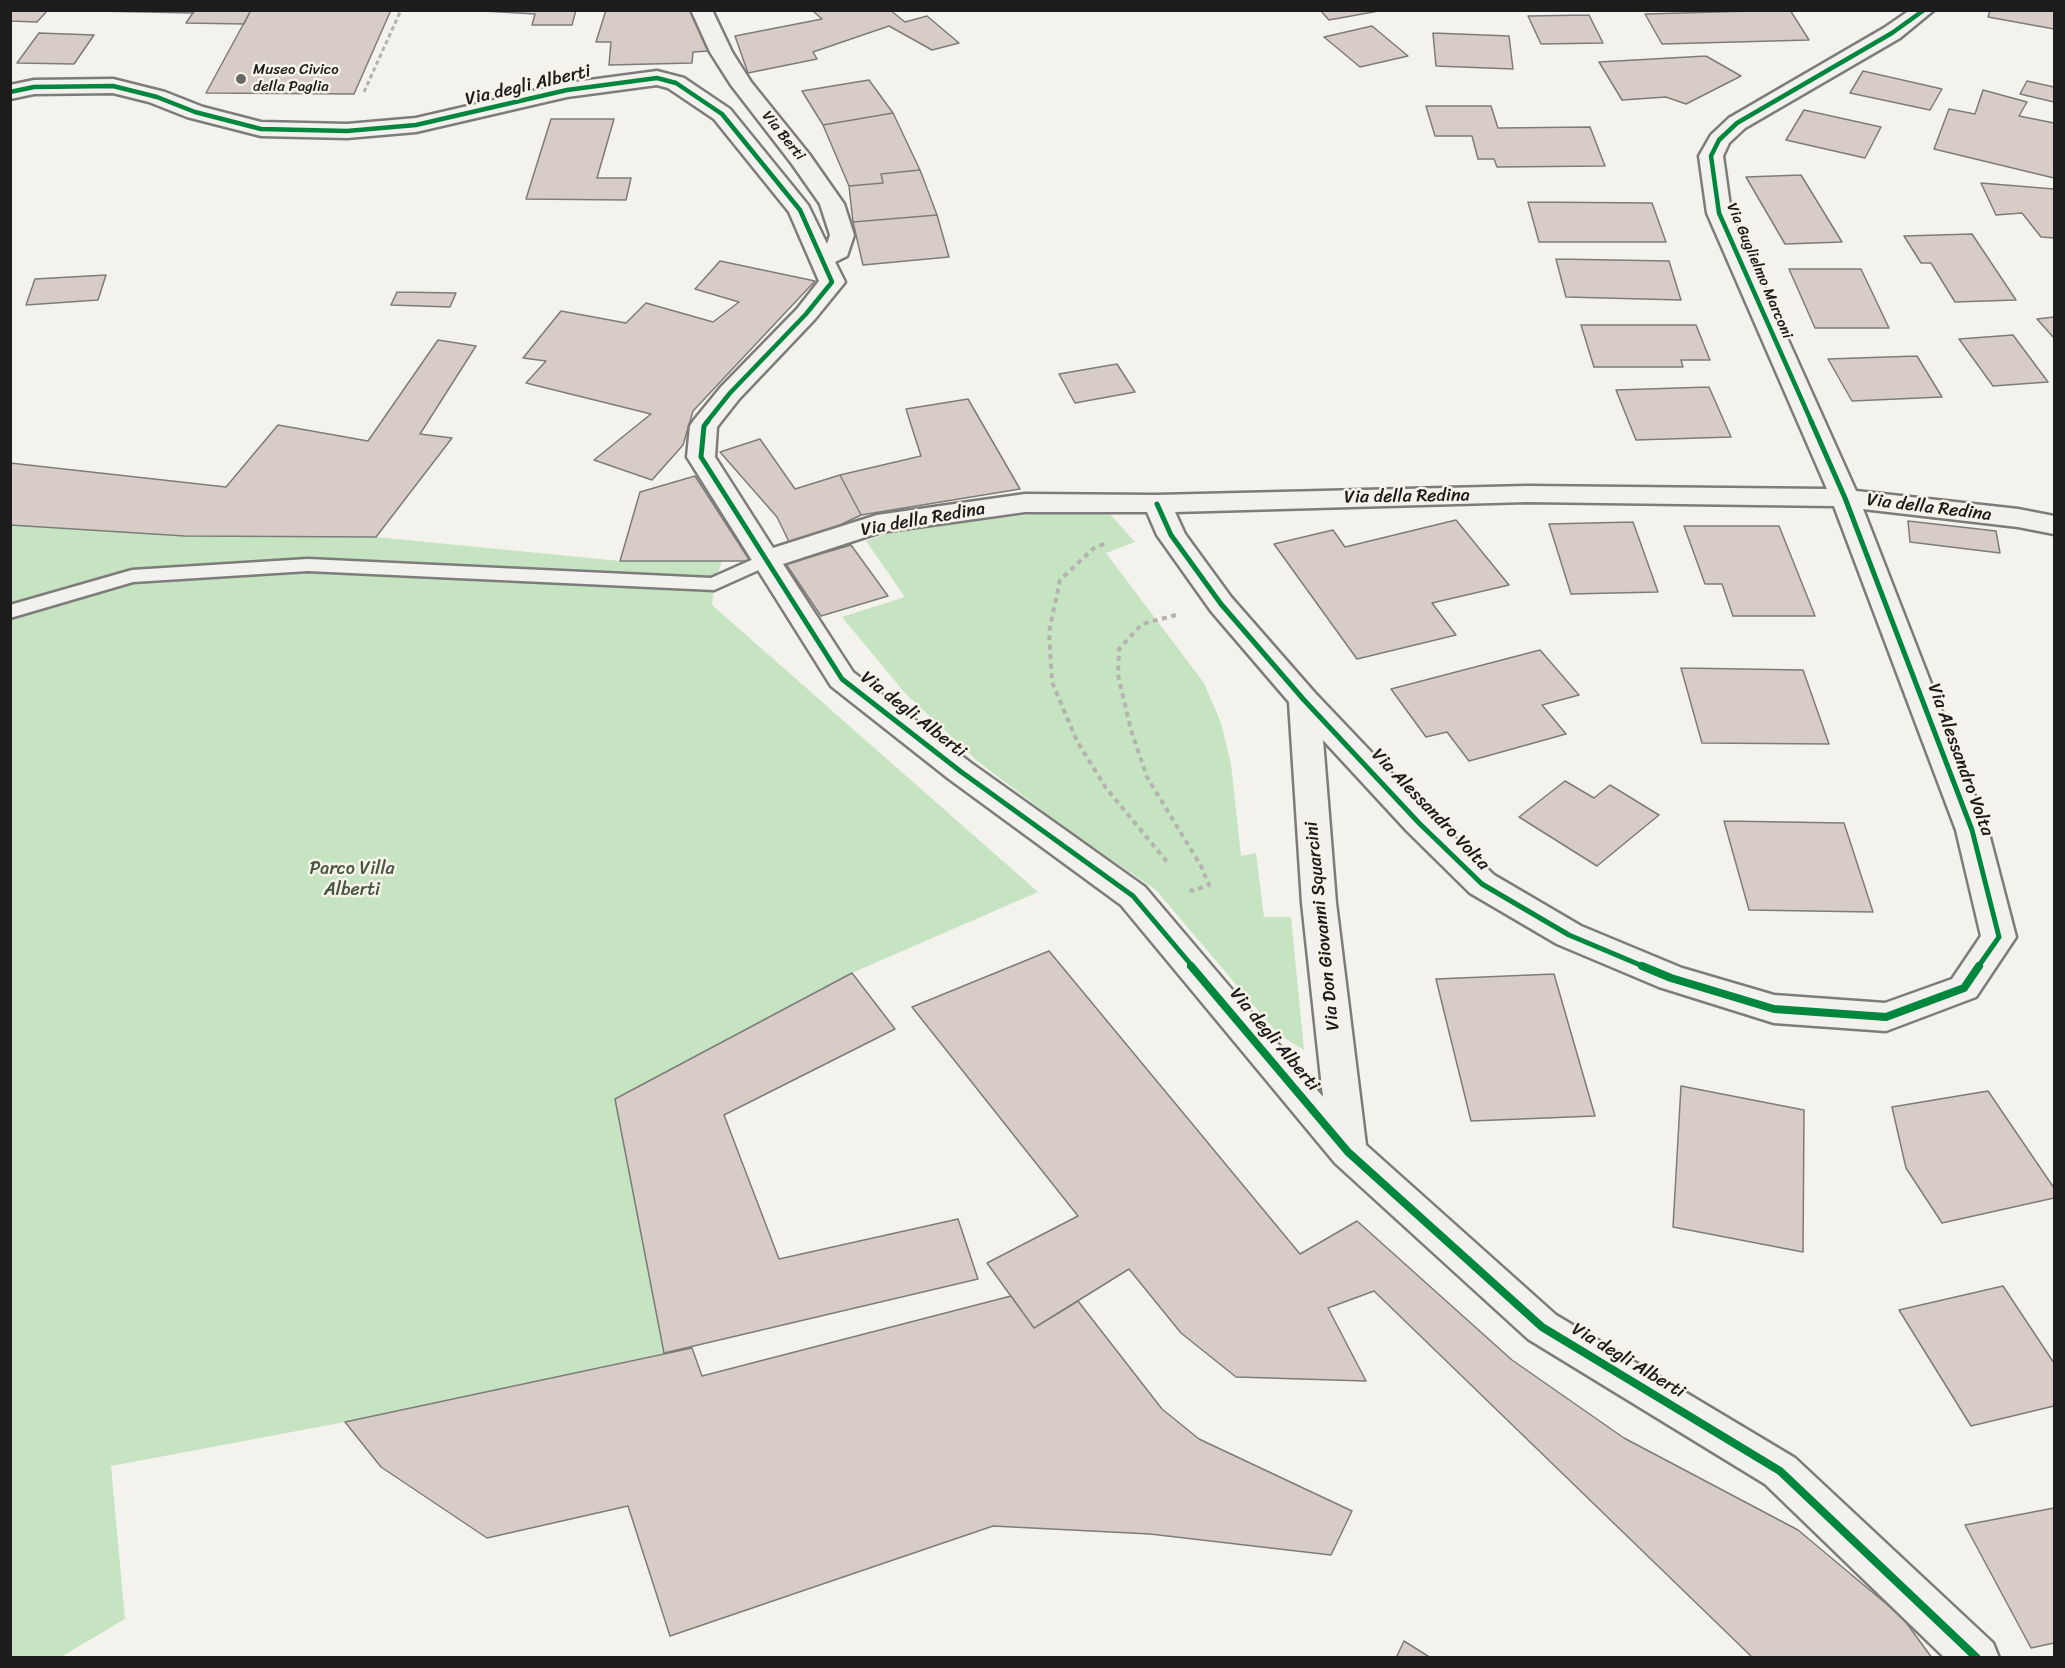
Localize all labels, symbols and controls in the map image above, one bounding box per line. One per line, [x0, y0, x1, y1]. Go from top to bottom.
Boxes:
place label: Museo Civico della Paglia [253, 61, 339, 96]
street label: Via degli Alberti [463, 61, 593, 111]
marker: Museo Civico della Paglia [234, 72, 248, 86]
street label: Via Berti [758, 108, 808, 164]
street label: Via Guglielmo Marconi [1722, 200, 1796, 342]
street label: Via della Redina [1344, 485, 1470, 509]
street label: Via della Redina [1865, 490, 1993, 526]
street label: Via della Redina [859, 498, 987, 542]
street label: Via degli Alberti [856, 667, 970, 763]
street label: Via Alessandro Volta [1922, 681, 1998, 839]
street label: Via Alessandro Volta [1366, 745, 1494, 875]
street label: Via Don Giovanni Squarcini [1301, 820, 1345, 1032]
park label: Parco Villa Alberti [309, 858, 395, 900]
street label: Via degli Alberti [1225, 984, 1323, 1096]
street label: Via degli Alberti [1568, 1319, 1688, 1403]

